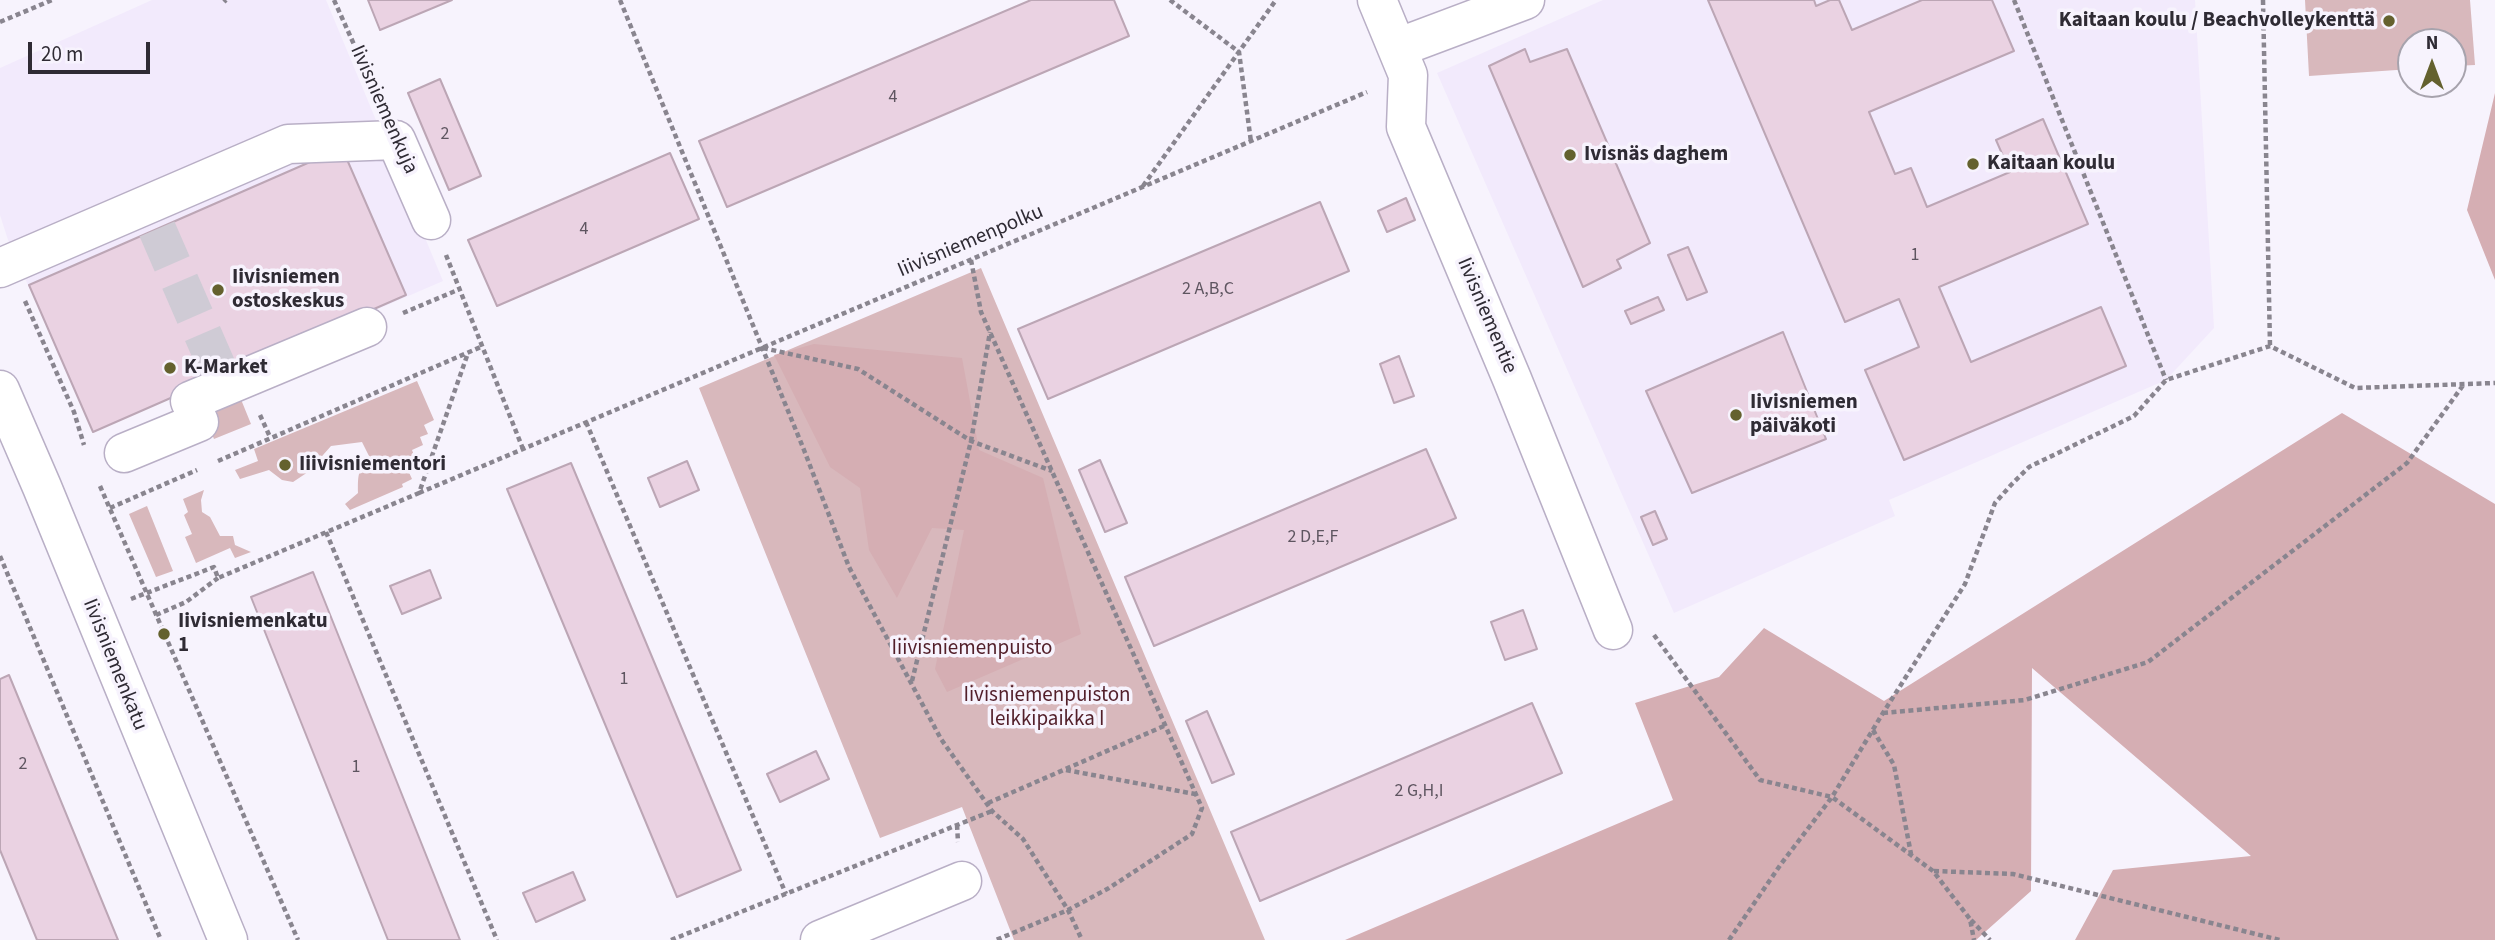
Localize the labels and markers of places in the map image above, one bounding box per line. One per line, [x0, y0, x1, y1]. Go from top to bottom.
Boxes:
place label: Kaitaan koulu / Beachvolleykenttä [2059, 8, 2375, 34]
marker: Kaitaan koulu / Beachvolleykenttä [2381, 13, 2397, 29]
place label: Ivisnäs daghem [1584, 142, 1728, 168]
marker: Ivisnäs daghem [1562, 147, 1578, 163]
place label: Kaitaan koulu [1987, 151, 2115, 177]
marker: Kaitaan koulu [1965, 156, 1981, 172]
place label: Iivisniemen ostoskeskus [232, 265, 344, 315]
marker: Iivisniemen ostoskeskus [210, 282, 226, 298]
place label: K-Market [184, 355, 268, 381]
marker: K-Market [162, 360, 178, 376]
place label: Iivisniemen päiväkoti [1750, 390, 1858, 440]
marker: Iivisniemen päiväkoti [1728, 407, 1744, 423]
place label: Iiivisniementori [299, 452, 446, 478]
marker: Iiivisniementori [277, 457, 293, 473]
place label: Iivisniemenkatu 1 [178, 609, 328, 659]
marker: Iivisniemenkatu 1 [156, 626, 172, 642]

